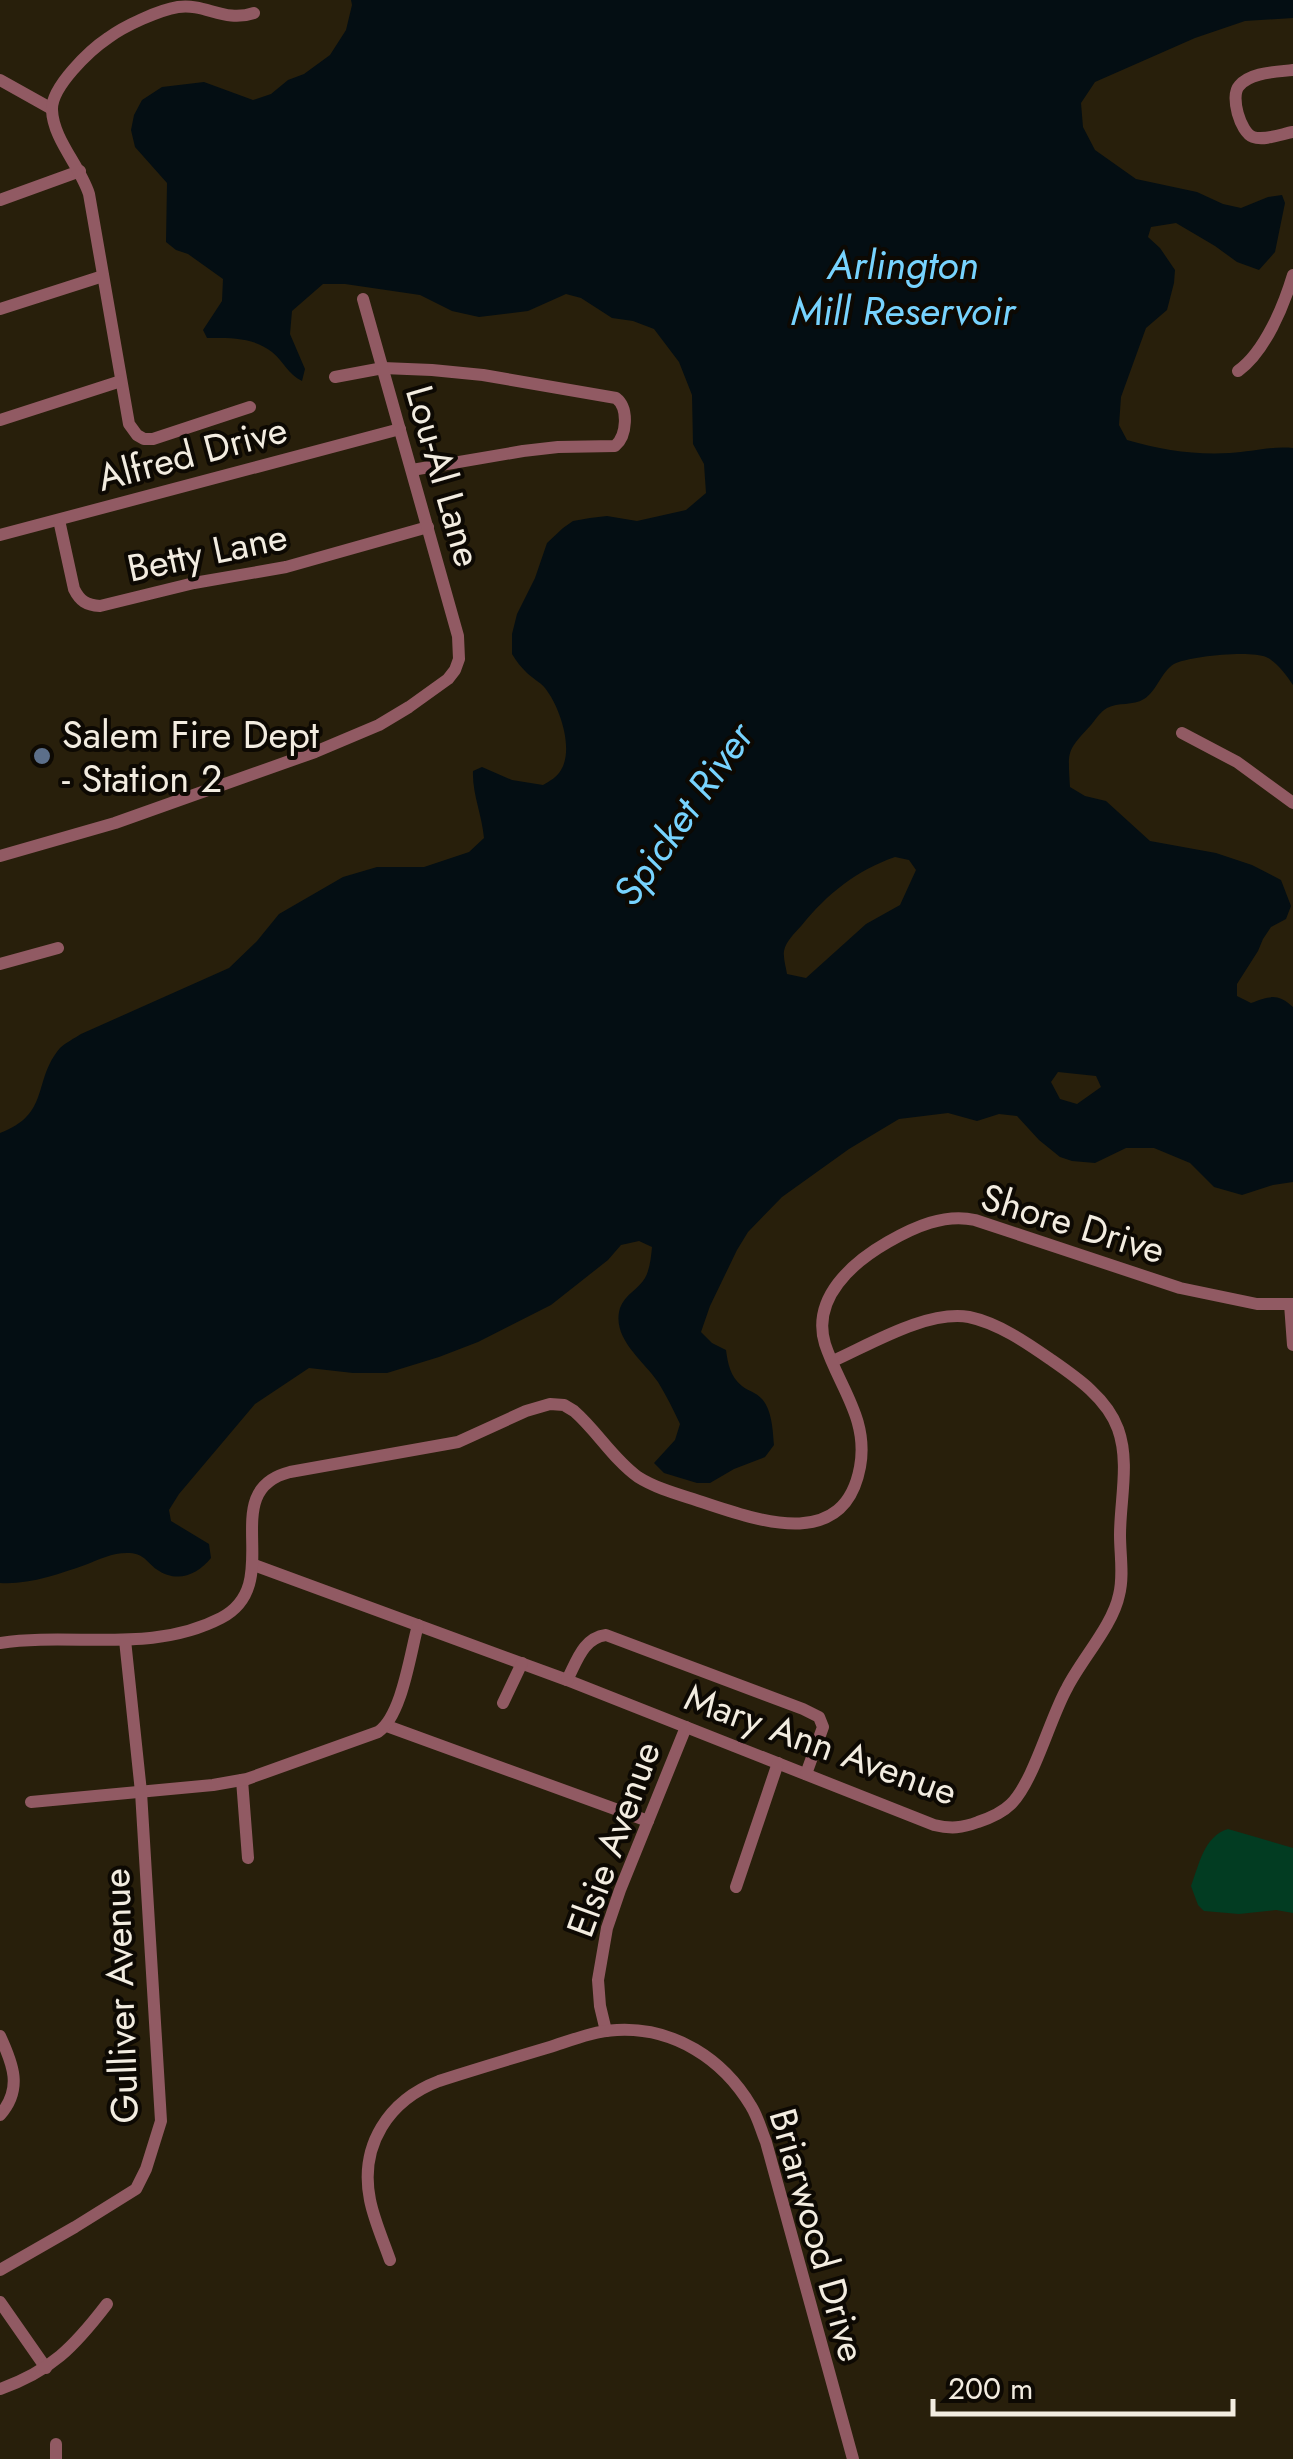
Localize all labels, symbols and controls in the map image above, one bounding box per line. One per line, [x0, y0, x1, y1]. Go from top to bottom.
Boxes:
water label: Arlington Mill Reservoir [791, 236, 1018, 340]
street label: Lou-Al Lane [392, 379, 496, 573]
street label: Alfred Drive [91, 401, 293, 505]
street label: Betty Lane [122, 508, 292, 596]
place label: Salem Fire Dept - Station 2 [62, 707, 319, 806]
water label: Spicket River [599, 709, 769, 917]
marker: Salem Fire Dept - Station 2 [31, 745, 53, 767]
street label: Shore Drive [974, 1169, 1172, 1277]
street label: Mary Ann Avenue [677, 1669, 965, 1819]
street label: Elsie Avenue [552, 1734, 674, 1944]
street label: Gulliver Avenue [88, 1867, 152, 2125]
street label: Briarwood Drive [756, 2102, 880, 2368]
scale bar [933, 2354, 1233, 2416]
text: 200 m [948, 2367, 1033, 2410]

